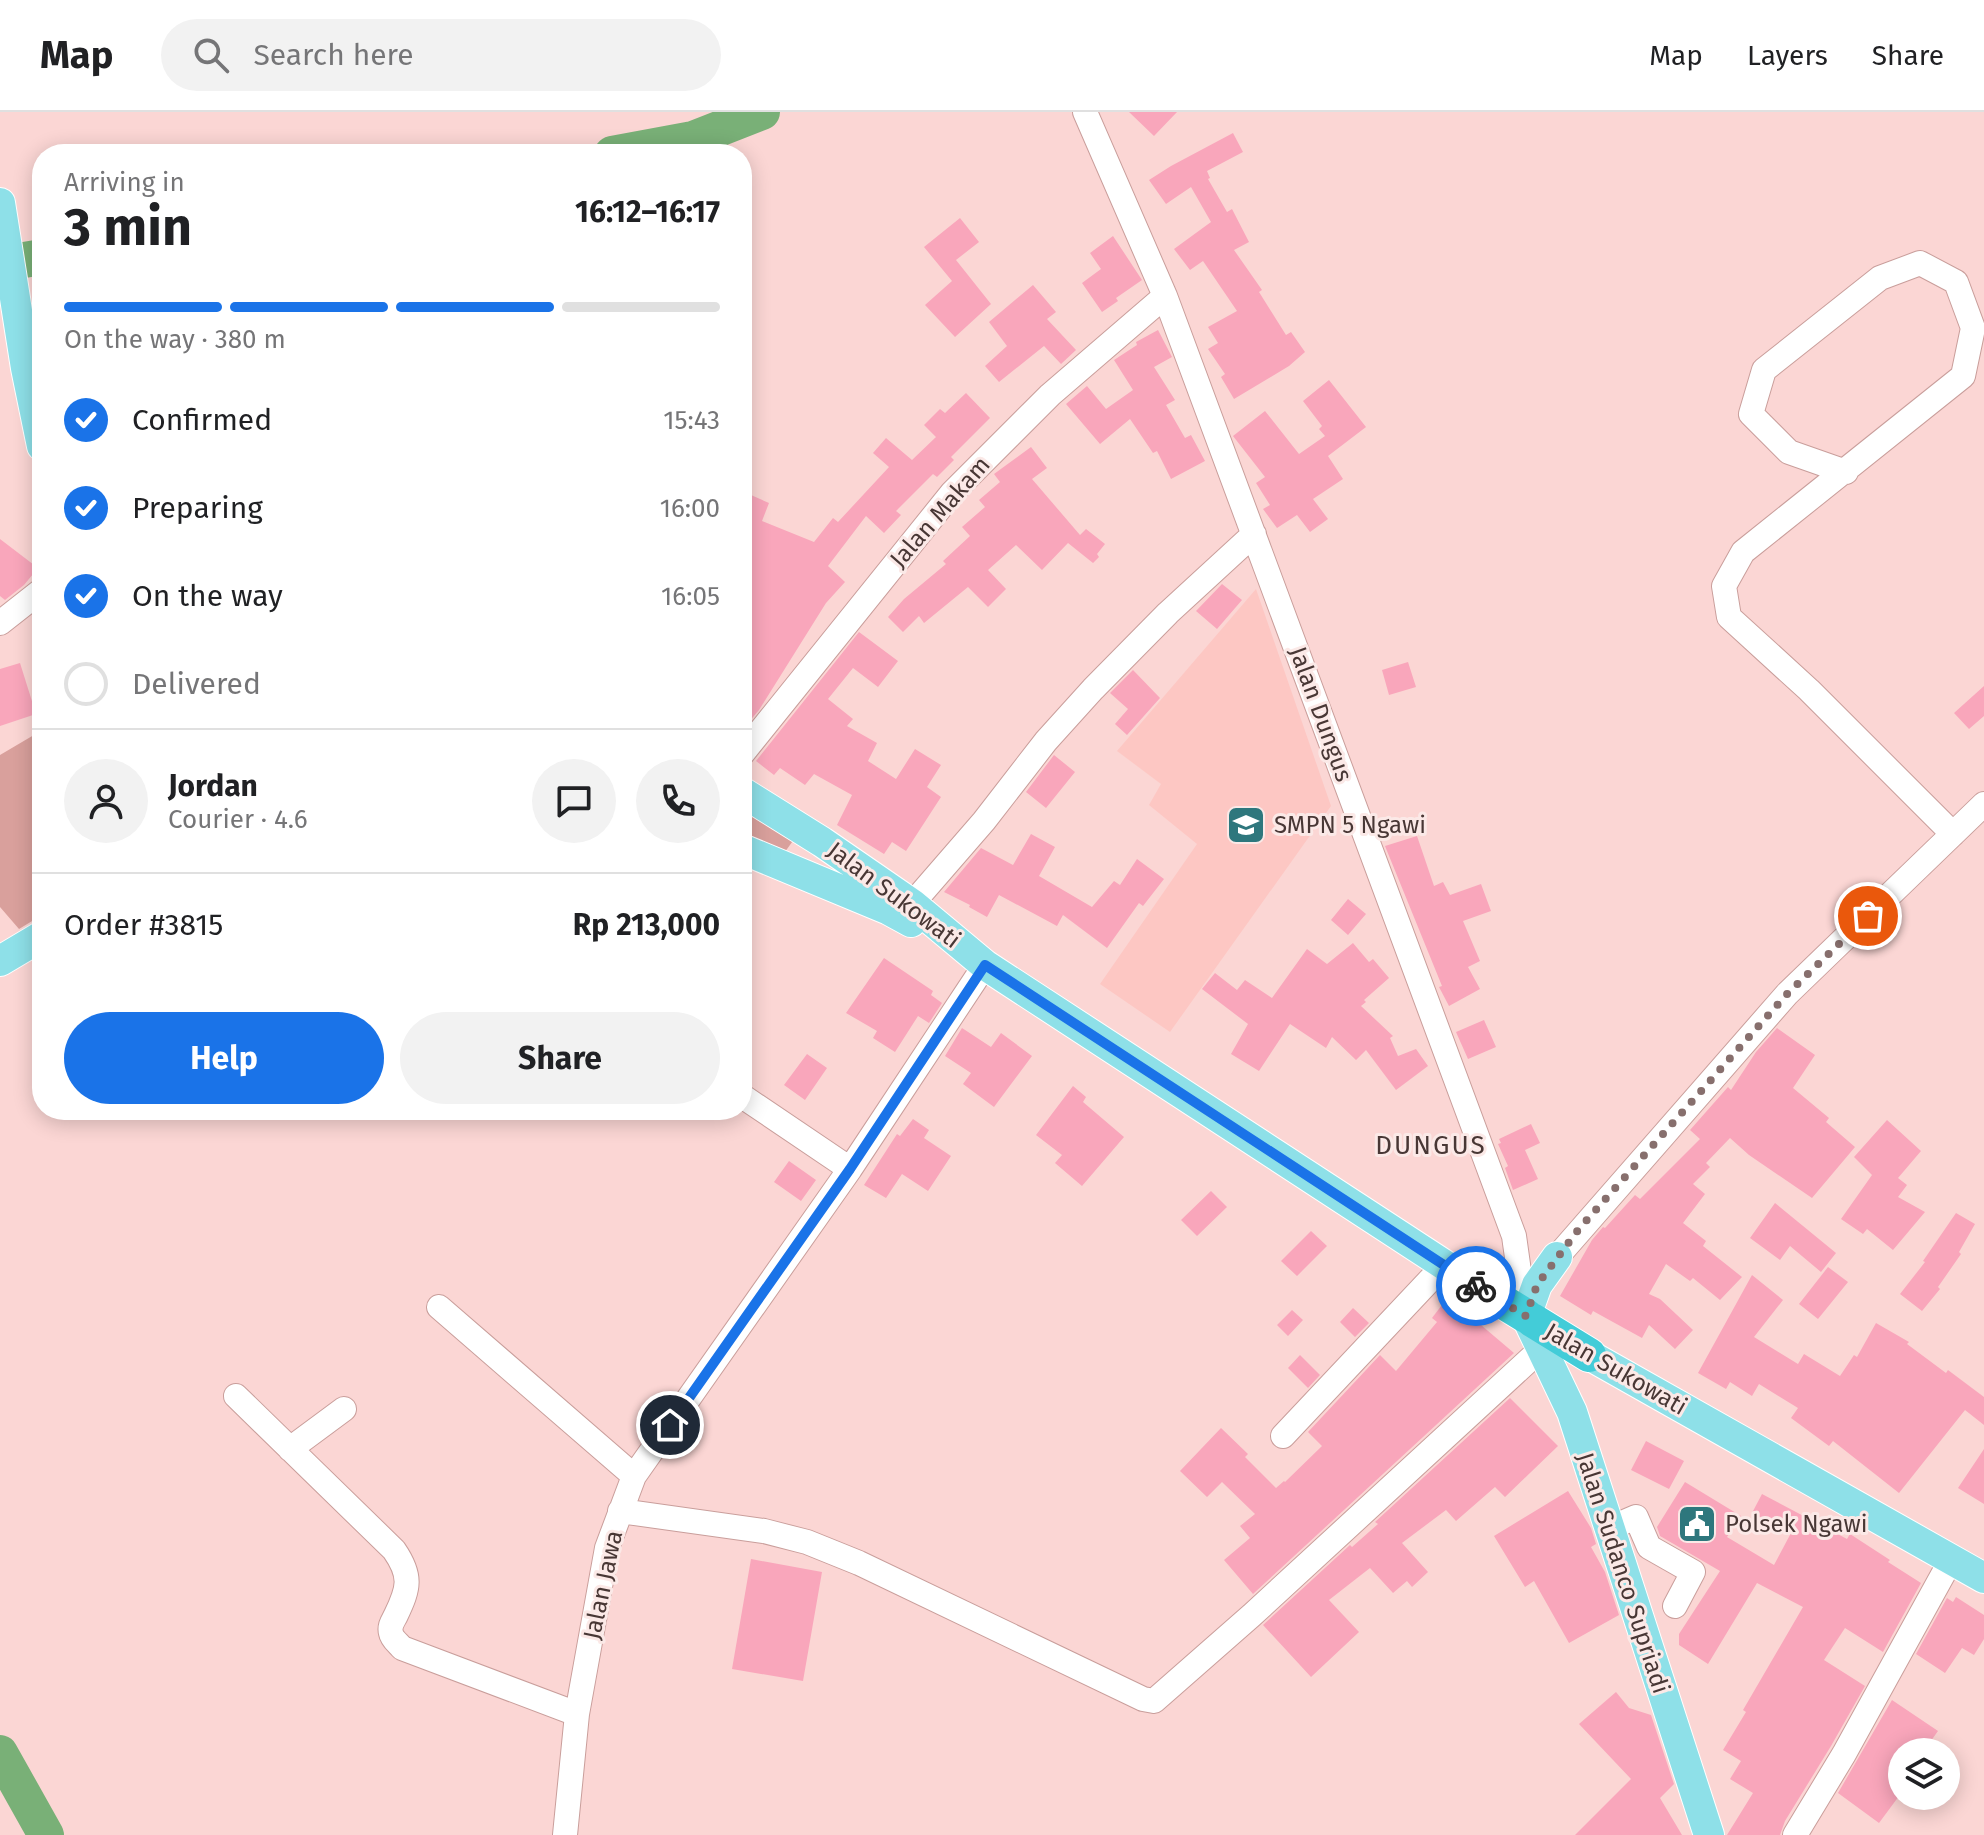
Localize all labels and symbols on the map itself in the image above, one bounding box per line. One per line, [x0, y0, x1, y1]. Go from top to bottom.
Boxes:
street label: Jalan Makam [884, 451, 996, 573]
street label: Jalan Dungus [1284, 643, 1358, 785]
school or university icon: SMPN 5 Ngawi [1225, 804, 1267, 846]
place label: SMPN 5 Ngawi [1274, 811, 1426, 839]
street label: Jalan Sukowati [822, 836, 966, 954]
pin [1834, 882, 1902, 950]
district label: DUNGUS [1375, 1130, 1487, 1161]
courier [1436, 1246, 1516, 1326]
street label: Jalan Sukowati [1540, 1317, 1692, 1421]
pin [636, 1391, 704, 1459]
street label: Jalan Sudanco Supriadi [1571, 1449, 1675, 1697]
public building icon: Polsek Ngawi [1676, 1503, 1718, 1545]
place label: Polsek Ngawi [1725, 1510, 1868, 1538]
street label: Jalan Jawa [578, 1528, 628, 1642]

